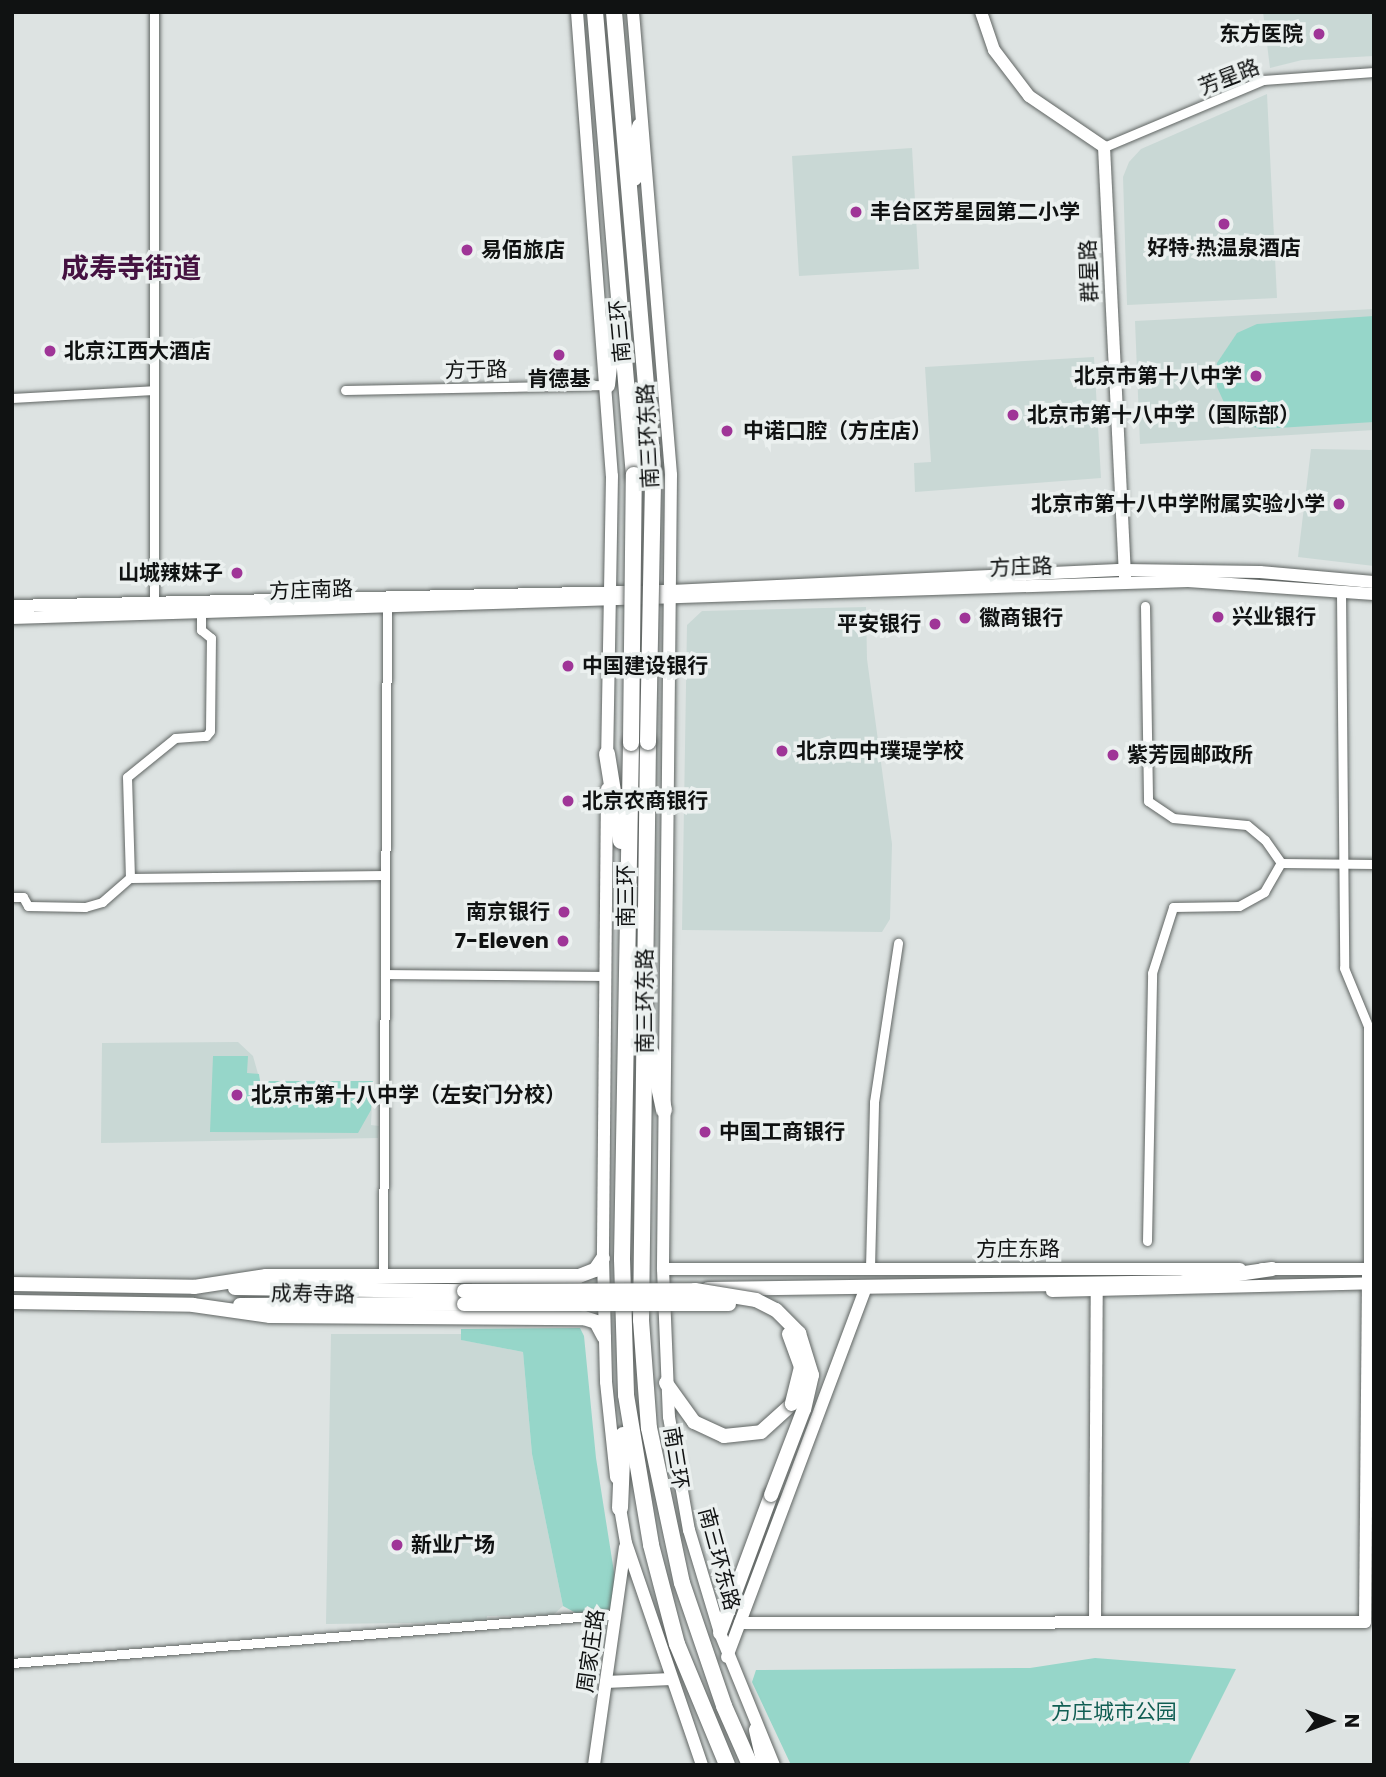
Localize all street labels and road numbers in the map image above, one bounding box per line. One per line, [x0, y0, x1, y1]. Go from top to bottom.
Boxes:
street label: 芳星路 [1195, 54, 1263, 100]
street label: 群星路 [1075, 239, 1103, 303]
street label: 南三环 [605, 299, 635, 363]
street label: 方于路 [444, 357, 508, 383]
street label: 南三环东路 [633, 383, 663, 489]
street label: 方庄路 [989, 553, 1053, 581]
street label: 方庄南路 [269, 576, 353, 604]
street label: 南三环 [613, 865, 639, 927]
street label: 南三环东路 [632, 949, 658, 1053]
street label: 方庄东路 [976, 1236, 1060, 1262]
street label: 成寿寺路 [271, 1281, 355, 1307]
street label: 南三环 [659, 1425, 693, 1491]
street label: 南三环东路 [693, 1505, 745, 1613]
street label: 周家庄路 [573, 1608, 609, 1694]

